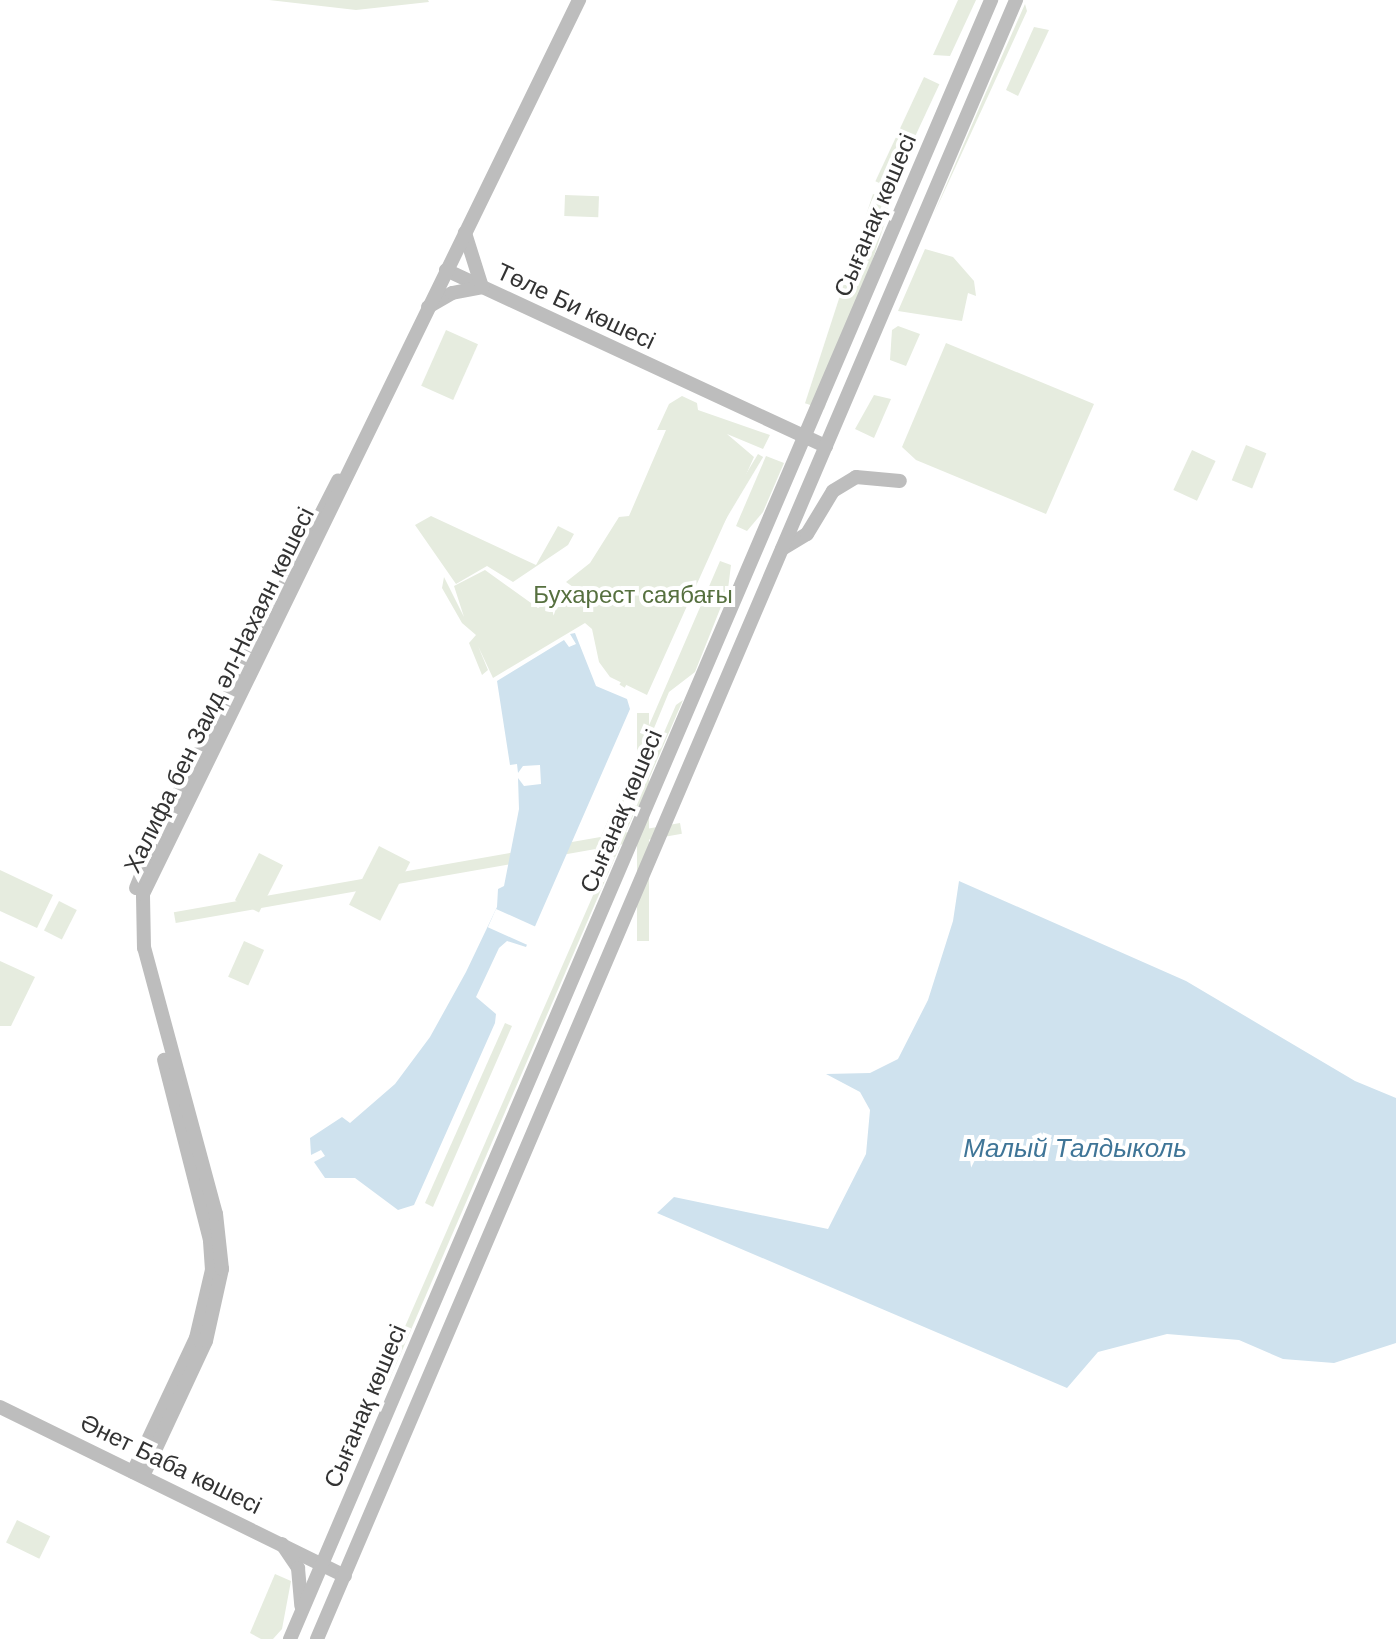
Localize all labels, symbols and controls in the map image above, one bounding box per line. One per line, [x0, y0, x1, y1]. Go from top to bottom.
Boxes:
street label: Сығанақ көшесі [828, 129, 922, 301]
street label: Төле Би көшесі [492, 257, 660, 355]
street label: Халифа бен Заид әл-Нахаян көшесі [118, 503, 320, 877]
park label: Бухарест саябағы [533, 581, 733, 609]
street label: Сығанақ көшесі [574, 725, 668, 897]
water label: Малый Талдыколь [963, 1133, 1187, 1165]
street label: Сығанақ көшесі [318, 1320, 412, 1492]
street label: Әнет Баба көшесі [76, 1408, 266, 1520]

